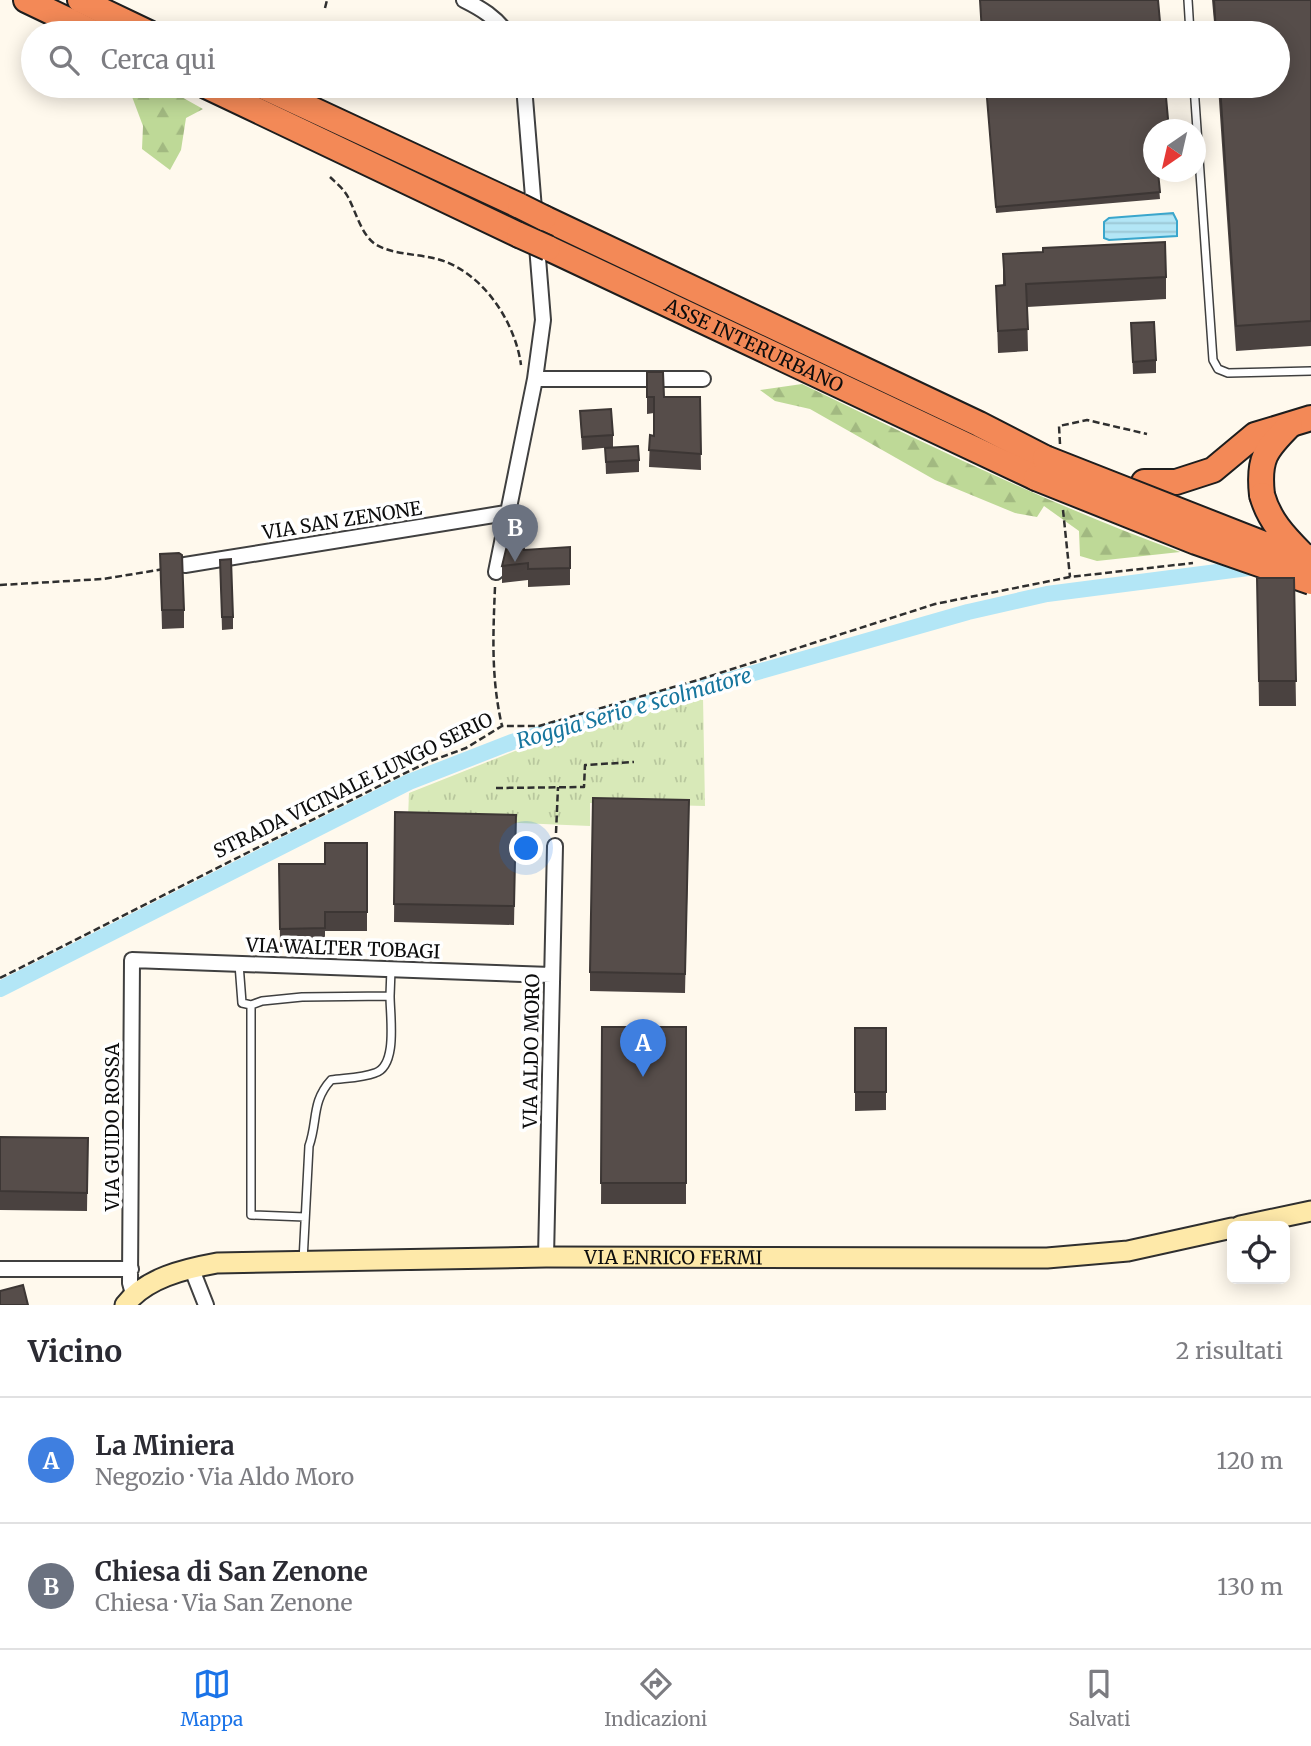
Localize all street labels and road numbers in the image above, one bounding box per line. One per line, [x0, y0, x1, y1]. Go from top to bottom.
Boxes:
street label: ASSE INTERURBANO [660, 292, 848, 398]
street label: VIA SAN ZENONE [259, 496, 424, 545]
street label: STRADA VICINALE LUNGO SERIO [210, 707, 497, 863]
street label: VIA WALTER TOBAGI [244, 933, 441, 963]
street label: VIA ALDO MORO [518, 973, 544, 1130]
street label: VIA GUIDO ROSSA [100, 1042, 124, 1212]
street label: VIA ENRICO FERMI [583, 1245, 763, 1269]

